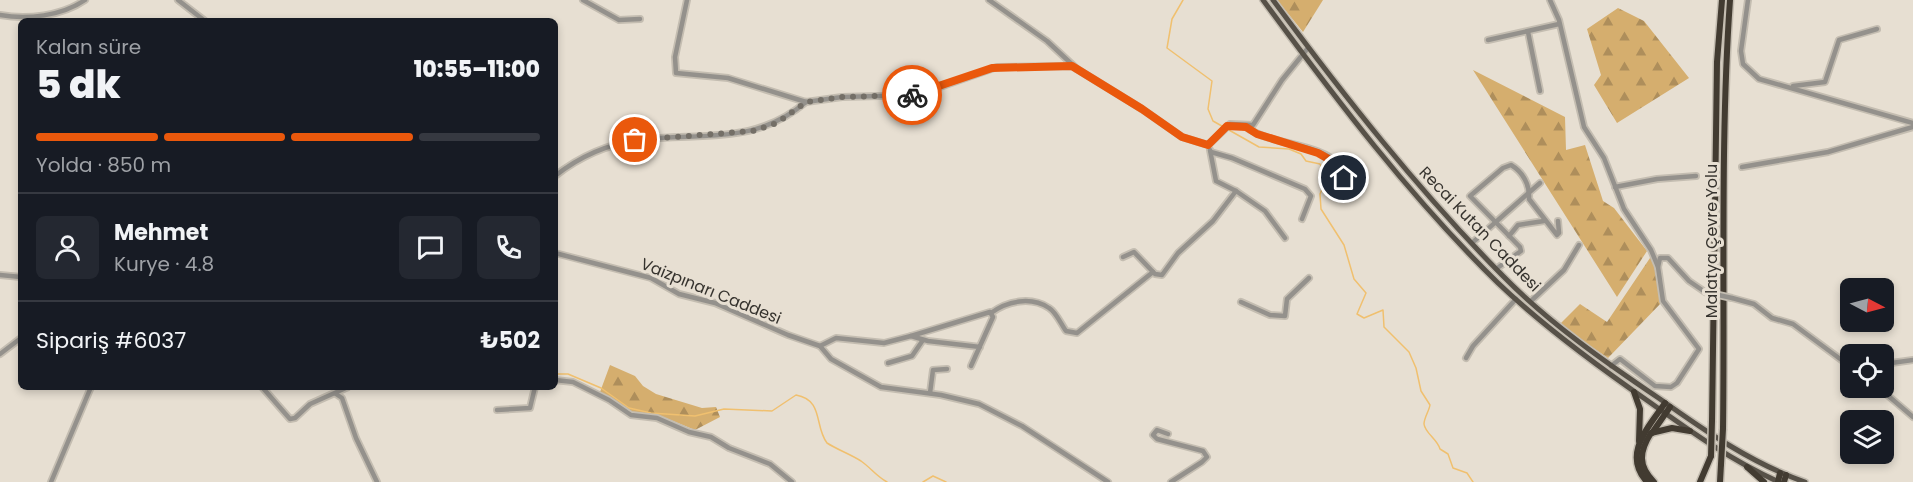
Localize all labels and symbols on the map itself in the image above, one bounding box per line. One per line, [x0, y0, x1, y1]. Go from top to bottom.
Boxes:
courier [882, 65, 942, 125]
pin [609, 114, 660, 165]
pin [1318, 152, 1369, 203]
street label: Recai Kutan Caddesi [1414, 161, 1546, 297]
street label: Malatya Çevre Yolu [1700, 164, 1723, 318]
street label: Vaizpınarı Caddesi [637, 252, 785, 330]
north arrow [1840, 278, 1894, 332]

